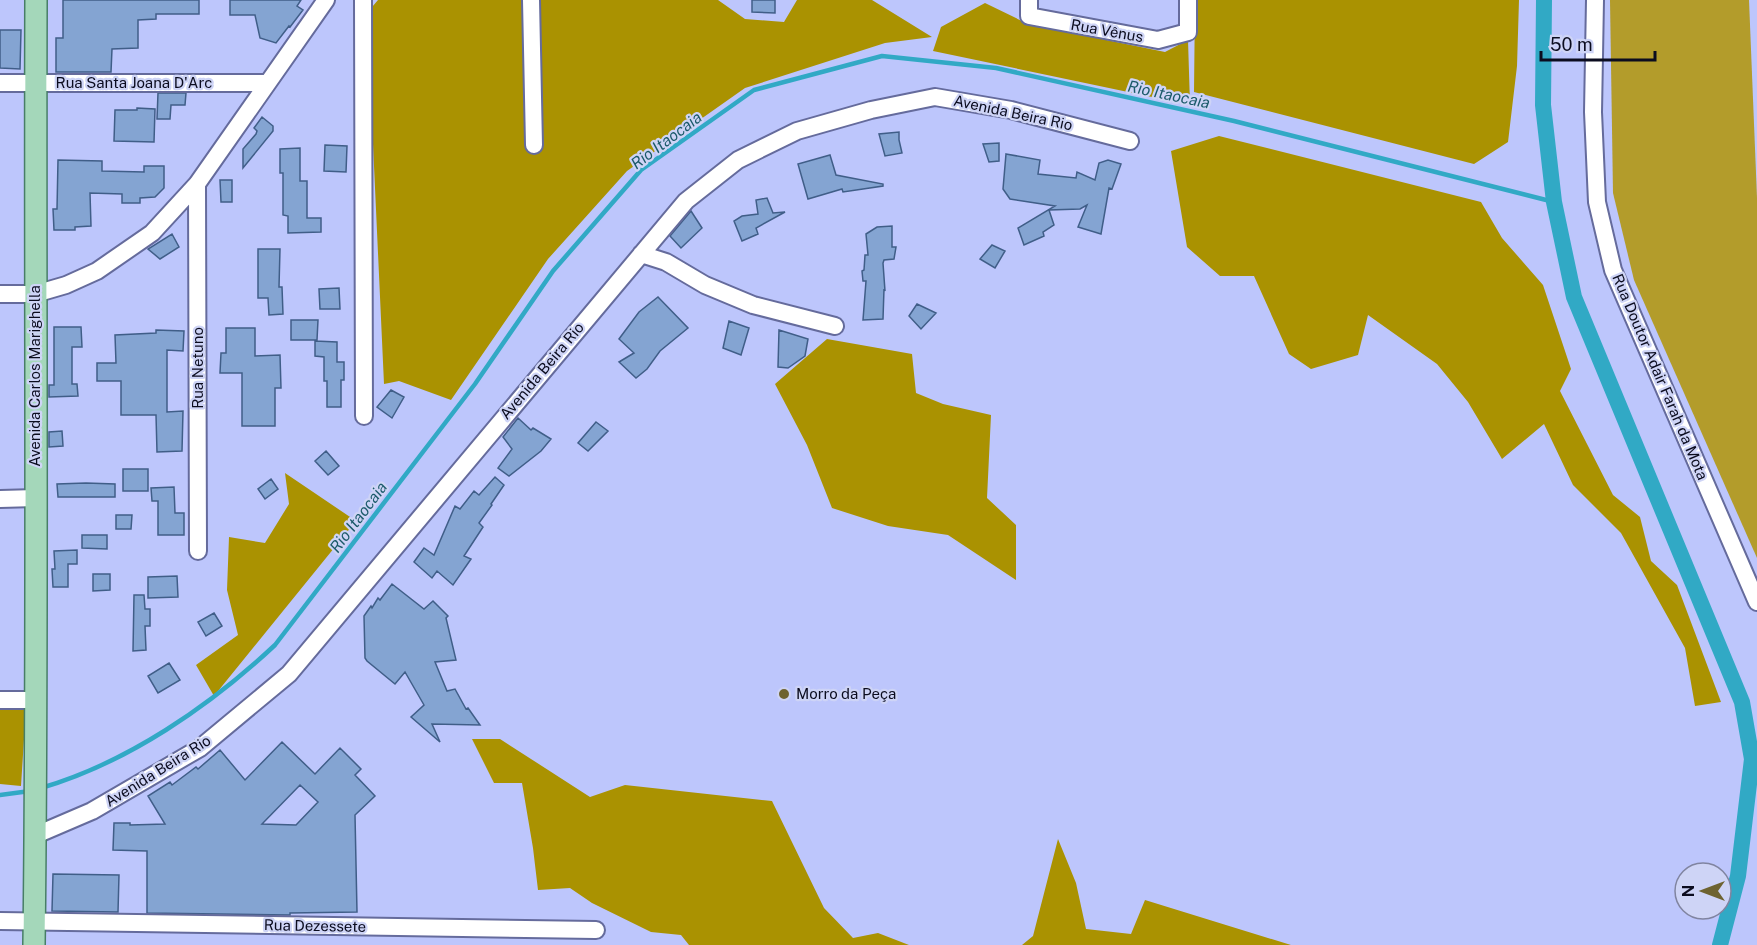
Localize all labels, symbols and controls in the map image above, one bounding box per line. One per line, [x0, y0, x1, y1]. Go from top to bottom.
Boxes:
street label: Rua Vênus [1070, 16, 1145, 45]
scale bar [1541, 24, 1655, 62]
text: 50 m [1550, 34, 1593, 55]
street label: Rua Santa Joana D'Arc [56, 74, 212, 91]
water label: Rio Itaocaia [1126, 77, 1212, 112]
street label: Avenida Beira Rio [952, 92, 1074, 133]
water label: Rio Itaocaia [627, 108, 705, 173]
street label: Rua Doutor Adair Farah da Mota [1609, 271, 1712, 482]
street label: Avenida Carlos Marighella [26, 285, 43, 467]
street label: Avenida Beira Rio [496, 319, 587, 423]
street label: Rua Netuno [189, 327, 206, 409]
water label: Rio Itaocaia [326, 478, 391, 556]
place label: Morro da Peça [796, 685, 896, 702]
marker: Morro da Peça [777, 687, 791, 701]
street label: Avenida Beira Rio [102, 731, 214, 810]
north arrow [1673, 861, 1733, 921]
text: N [1679, 885, 1698, 897]
street label: Rua Dezessete [264, 916, 366, 935]

